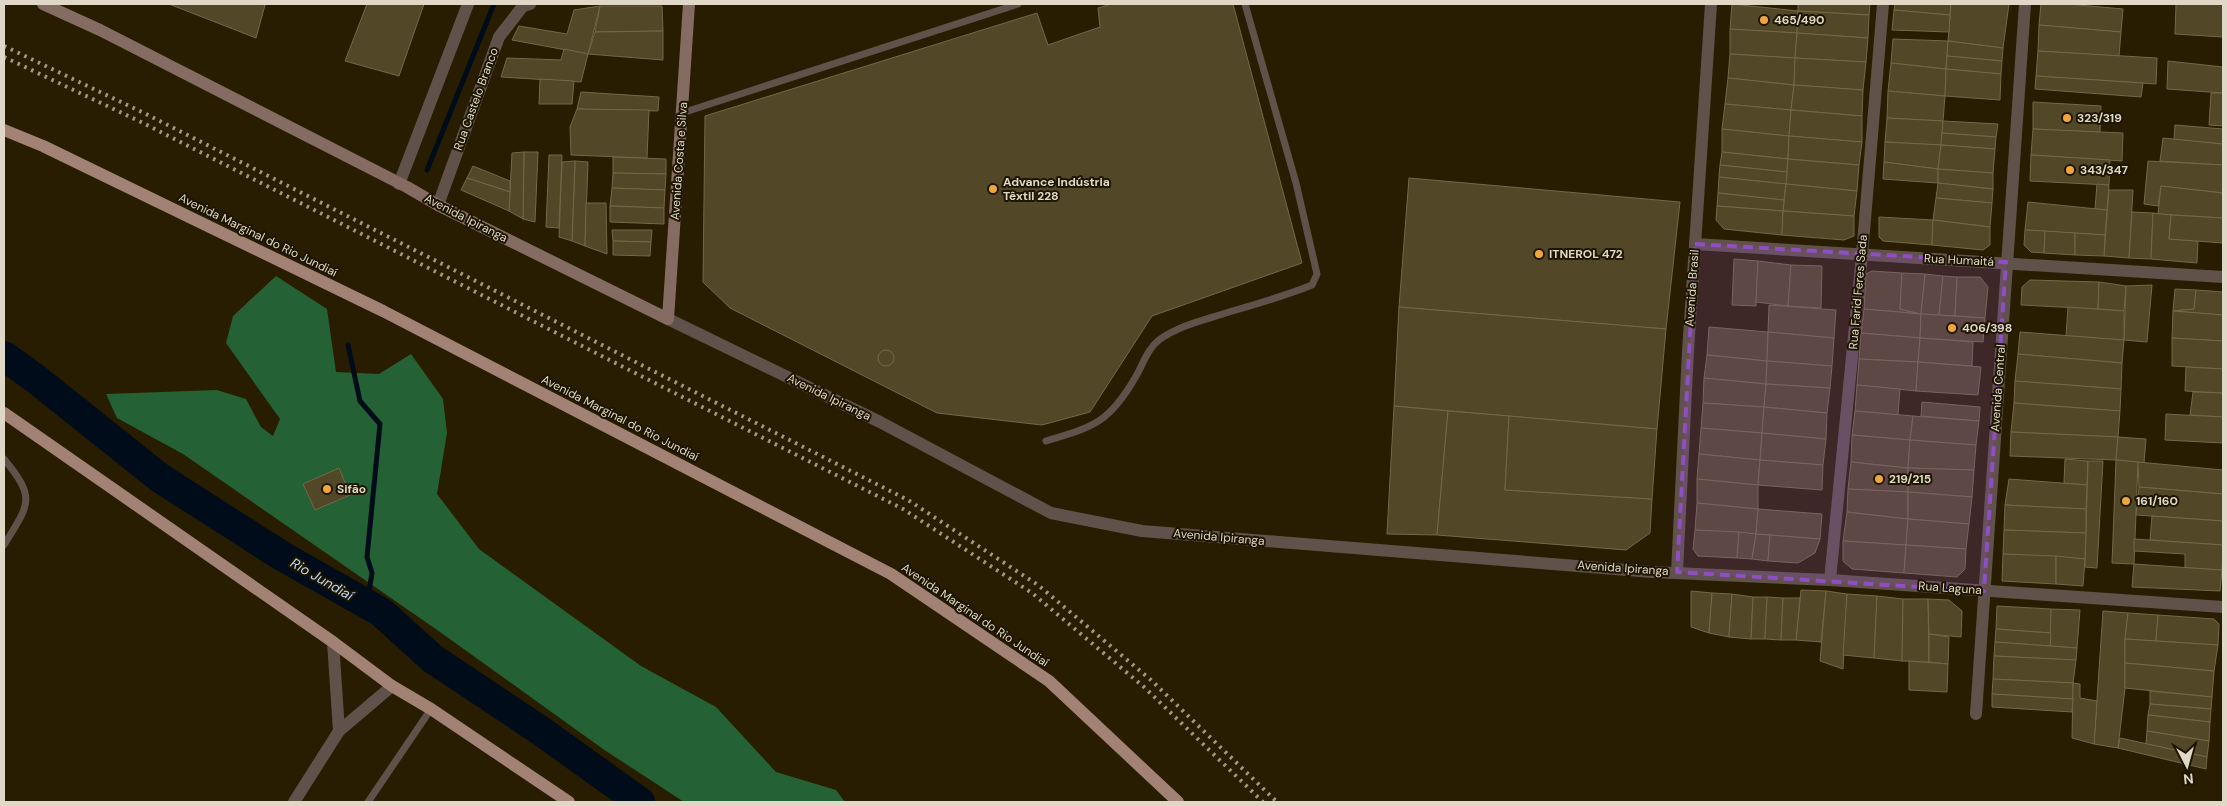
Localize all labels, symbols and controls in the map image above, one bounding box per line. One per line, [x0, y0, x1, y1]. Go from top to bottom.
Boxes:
place label: 465/490 [1774, 12, 1825, 28]
marker: 465/490 [1758, 14, 1770, 26]
street label: Rua Castelo Branco [450, 46, 502, 152]
street label: Avenida Costa e Silva [667, 101, 691, 221]
place label: 323/319 [2077, 110, 2122, 126]
marker: 323/319 [2061, 112, 2073, 124]
place label: 343/347 [2080, 162, 2129, 178]
marker: 343/347 [2064, 164, 2076, 176]
place label: Advance Indústria Têxtil 228 [1003, 174, 1110, 204]
marker: Advance Indústria Têxtil 228 [987, 183, 999, 195]
street label: Avenida Marginal do Rio Jundiaí [176, 190, 340, 281]
street label: Avenida Ipiranga [422, 190, 510, 246]
street label: Rua Farid Feres Sada [1845, 234, 1871, 350]
place label: ITNEROL 472 [1549, 246, 1623, 262]
marker: ITNEROL 472 [1533, 248, 1545, 260]
street label: Avenida Brasil [1681, 249, 1703, 327]
street label: Rua Humaitá [1924, 250, 1994, 270]
place label: 406/398 [1962, 320, 2012, 336]
marker: 406/398 [1946, 322, 1958, 334]
street label: Avenida Central [1987, 344, 2009, 432]
street label: Avenida Ipiranga [784, 370, 874, 424]
street label: Avenida Marginal do Rio Jundiaí [539, 371, 702, 465]
place label: 219/215 [1889, 471, 1931, 487]
marker: 219/215 [1873, 473, 1885, 485]
place label: Sifão [337, 481, 366, 497]
marker: Sifão [321, 483, 333, 495]
place label: 161/160 [2136, 493, 2178, 509]
marker: 161/160 [2120, 495, 2132, 507]
street label: Avenida Ipiranga [1173, 525, 1265, 549]
water label: Rio Jundiaí [287, 554, 358, 605]
street label: Avenida Ipiranga [1577, 557, 1669, 579]
street label: Avenida Marginal do Rio Jundiaí [898, 560, 1052, 671]
street label: Rua Laguna [1918, 578, 1982, 598]
north arrow [2162, 741, 2212, 791]
text: N [2182, 769, 2194, 788]

